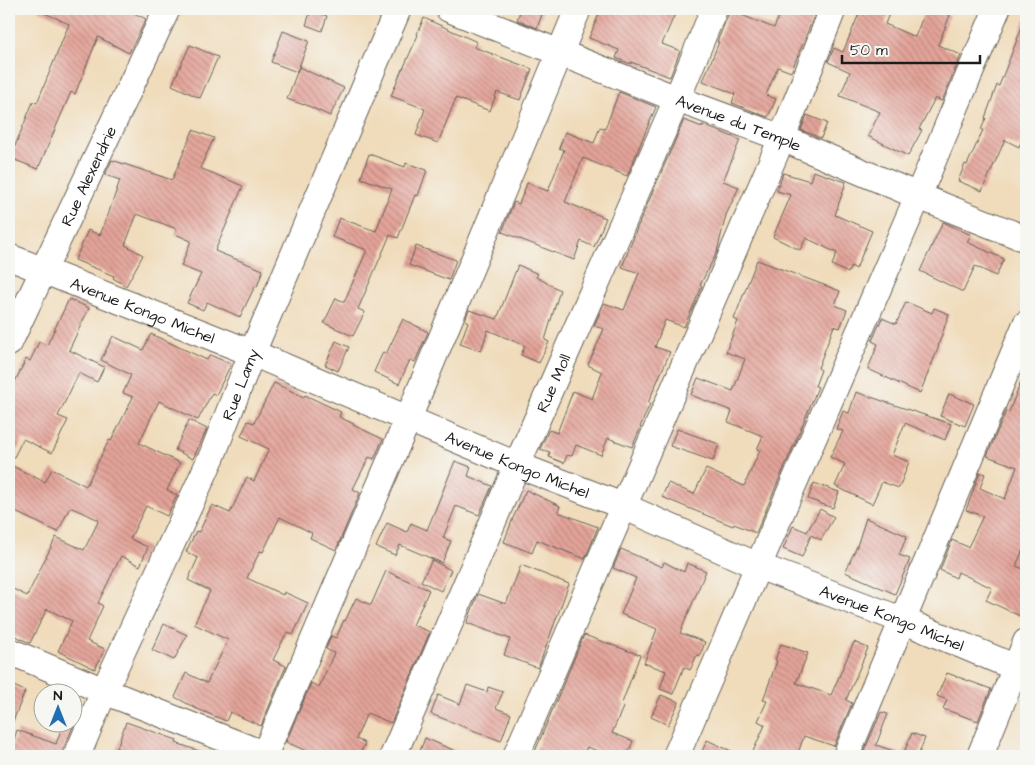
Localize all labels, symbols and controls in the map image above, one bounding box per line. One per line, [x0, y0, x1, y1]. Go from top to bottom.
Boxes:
scale bar [842, 32, 980, 64]
text: 50 m [850, 40, 888, 61]
street label: Avenue du Temple [673, 90, 805, 157]
street label: Rue Alexendrie [56, 122, 122, 230]
street label: Avenue Kongo Michel [67, 272, 218, 349]
street label: Rue Lamy [217, 345, 266, 424]
street label: Rue Moll [531, 350, 576, 416]
street label: Avenue Kongo Michel [442, 426, 592, 504]
street label: Avenue Kongo Michel [816, 580, 967, 657]
north arrow [32, 682, 82, 732]
text: N [54, 686, 63, 706]

